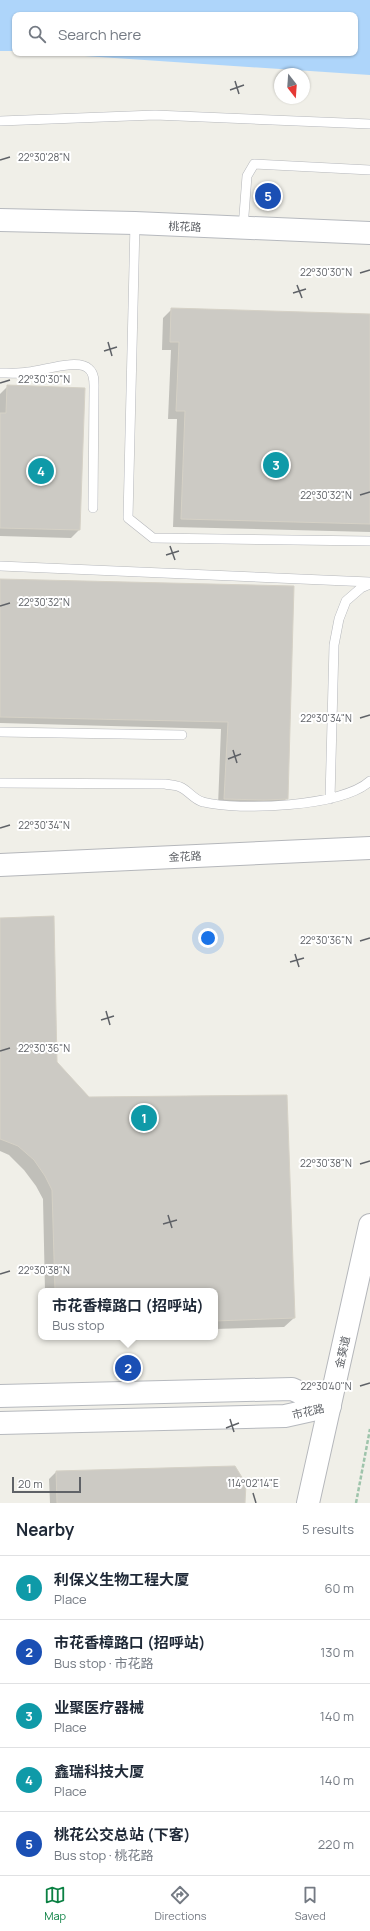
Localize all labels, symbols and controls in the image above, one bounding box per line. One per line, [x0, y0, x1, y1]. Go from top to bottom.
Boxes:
search box [12, 12, 358, 56]
icon: search [26, 23, 48, 45]
text: Search here [58, 24, 141, 45]
north arrow [274, 68, 310, 104]
text: 22°30'28"N [18, 150, 70, 164]
pin: 5 [255, 181, 281, 211]
street label: 桃花路 [168, 218, 202, 234]
text: 22°30'30"N [300, 265, 352, 279]
text: 22°30'30"N [18, 372, 70, 386]
pin: 3 [263, 450, 289, 480]
pin: 4 [28, 456, 54, 486]
text: 22°30'32"N [300, 488, 352, 502]
text: 22°30'32"N [18, 595, 70, 609]
text: 22°30'34"N [300, 711, 352, 725]
text: 22°30'34"N [18, 818, 70, 832]
street label: 金花路 [168, 848, 202, 864]
your location [198, 928, 218, 948]
text: 22°30'36"N [300, 933, 352, 947]
text: 22°30'36"N [18, 1041, 70, 1055]
pin: 1 [131, 1103, 157, 1133]
text: 22°30'38"N [300, 1156, 352, 1170]
text: 22°30'38"N [18, 1263, 70, 1277]
popup [38, 1288, 218, 1340]
text: 市花香樟路口 (招呼站) [52, 1295, 204, 1316]
text: Bus stop [52, 1316, 104, 1334]
street label: 金葵道 [331, 1334, 353, 1370]
pin: 2 [115, 1353, 141, 1383]
text: 22°30'40"N [300, 1379, 352, 1393]
street label: 市花路 [290, 1400, 326, 1422]
scale bar [12, 1475, 81, 1494]
text: 20 m [18, 1476, 43, 1491]
text: 114°02'14"E [227, 1476, 279, 1490]
text: Nearby [16, 1518, 74, 1541]
text: 5 results [302, 1520, 354, 1538]
text: 利保义生物工程大厦 [54, 1569, 189, 1590]
text: 1 [26, 1579, 32, 1597]
text: 60 m [324, 1579, 354, 1597]
text: Place [54, 1590, 87, 1608]
text: 市花香樟路口 (招呼站) [54, 1632, 206, 1653]
text: 2 [25, 1643, 33, 1661]
text: 130 m [320, 1643, 354, 1661]
text: Bus stop · 市花路 [54, 1654, 153, 1672]
text: 业聚医疗器械 [54, 1697, 144, 1718]
text: 3 [25, 1707, 33, 1725]
text: 140 m [320, 1707, 354, 1725]
text: Place [54, 1718, 87, 1736]
text: 鑫瑞科技大厦 [54, 1761, 144, 1782]
text: 4 [25, 1771, 33, 1789]
text: 140 m [320, 1771, 354, 1789]
text: Place [54, 1782, 87, 1800]
text: 桃花公交总站 (下客) [54, 1824, 191, 1845]
text: 5 [25, 1835, 33, 1853]
text: 220 m [318, 1835, 354, 1853]
text: Bus stop · 桃花路 [54, 1846, 153, 1864]
tab: Map [44, 1884, 66, 1923]
tab: Directions [154, 1884, 207, 1923]
tab: Saved [295, 1884, 326, 1923]

